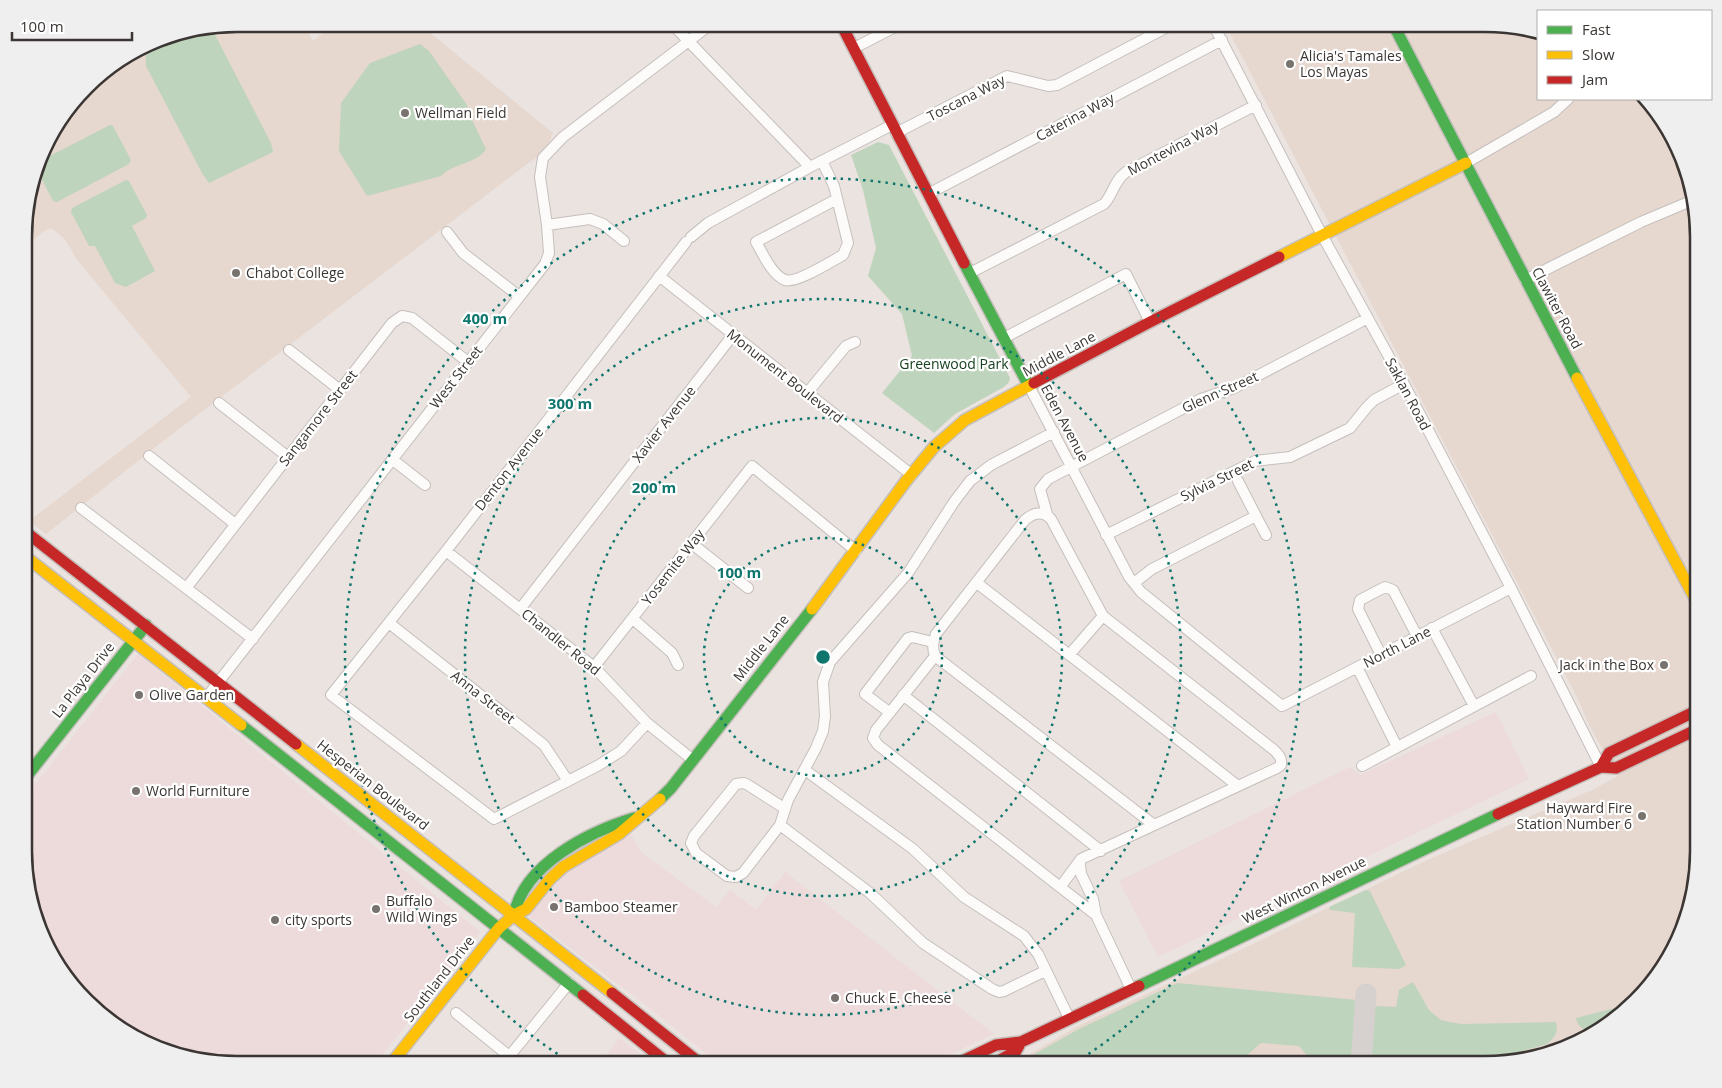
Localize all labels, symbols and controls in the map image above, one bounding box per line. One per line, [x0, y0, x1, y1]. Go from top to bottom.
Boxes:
scale bar [12, 10, 132, 42]
legend [1537, 10, 1712, 100]
text: 100 m [20, 16, 64, 36]
text: Fast [1582, 19, 1611, 39]
text: Slow [1582, 44, 1615, 64]
place label: Alicia's Tamales Los Mayas [1300, 46, 1402, 81]
marker: Alicia's Tamales Los Mayas [1284, 58, 1296, 70]
street label: Toscana Way [924, 69, 1009, 125]
text: Jam [1580, 69, 1608, 89]
street label: Caterina Way [1032, 87, 1118, 145]
place label: Wellman Field [415, 103, 507, 122]
marker: Wellman Field [399, 107, 411, 119]
street label: Montevina Way [1124, 115, 1223, 180]
place label: Chabot College [246, 263, 345, 282]
street label: Clawiter Road [1528, 264, 1587, 352]
marker: Chabot College [230, 267, 242, 279]
text: 400 m [463, 308, 507, 328]
street label: Monument Boulevard [723, 324, 847, 427]
street label: Middle Lane [1019, 326, 1099, 381]
street label: West Street [425, 341, 486, 412]
park label: Greenwood Park [899, 354, 1009, 373]
street label: Saklan Road [1381, 354, 1436, 433]
street label: Sangamore Street [274, 366, 361, 470]
street label: Glenn Street [1179, 366, 1261, 417]
street label: Xavier Avenue [628, 381, 700, 466]
street label: Eden Avenue [1037, 381, 1094, 465]
text: 300 m [548, 393, 592, 413]
street label: Denton Avenue [470, 423, 547, 514]
street label: Sylvia Street [1177, 454, 1257, 505]
text: 200 m [632, 477, 676, 497]
street label: Yosemite Way [637, 524, 709, 609]
text: 100 m [717, 562, 761, 582]
street label: Chandler Road [518, 604, 605, 679]
street label: Middle Lane [729, 610, 793, 685]
street label: North Lane [1360, 621, 1434, 672]
street label: La Playa Drive [47, 638, 118, 721]
centre of rings [814, 648, 832, 666]
place label: Jack in the Box [1557, 655, 1655, 674]
marker: Jack in the Box [1658, 659, 1670, 671]
street label: Anna Street [447, 666, 519, 728]
place label: Olive Garden [149, 685, 234, 704]
marker: Olive Garden [133, 689, 145, 701]
street label: Hesperian Boulevard [313, 735, 433, 834]
place label: World Furniture [146, 781, 250, 800]
marker: World Furniture [130, 785, 142, 797]
place label: Hayward Fire Station Number 6 [1517, 798, 1632, 833]
marker: Hayward Fire Station Number 6 [1636, 810, 1648, 822]
street label: West Winton Avenue [1239, 851, 1369, 928]
place label: Buffalo Wild Wings [386, 891, 458, 926]
place label: Bamboo Steamer [564, 897, 678, 916]
marker: Bamboo Steamer [548, 901, 560, 913]
marker: Buffalo Wild Wings [370, 903, 382, 915]
place label: city sports [285, 910, 352, 929]
marker: city sports [269, 914, 281, 926]
street label: Southland Drive [399, 932, 478, 1026]
place label: Chuck E. Cheese [845, 988, 952, 1007]
marker: Chuck E. Cheese [829, 992, 841, 1004]

